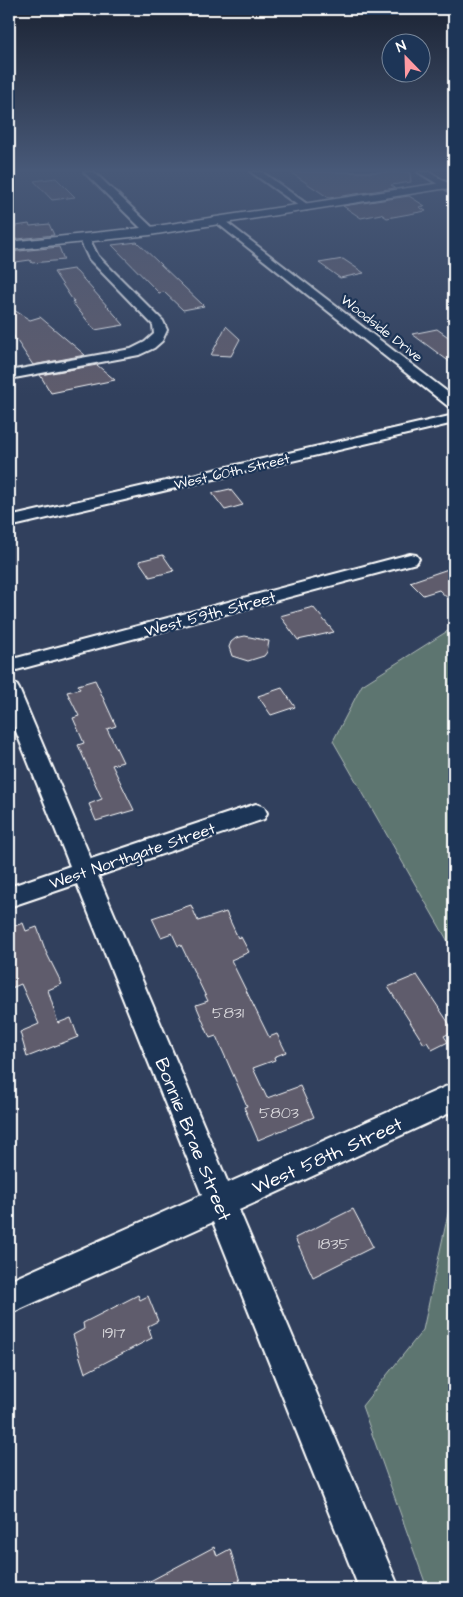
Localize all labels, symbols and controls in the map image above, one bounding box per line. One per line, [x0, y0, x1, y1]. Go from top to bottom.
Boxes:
north arrow [380, 32, 430, 82]
text: N [393, 36, 409, 58]
street label: Woodside Drive [336, 290, 427, 368]
street label: West 60th Street [172, 449, 292, 495]
street label: West 59th Street [142, 586, 279, 642]
street label: West Northgate Street [46, 817, 219, 896]
house number: 5831 [212, 1002, 244, 1024]
street label: Bonnie Brae Street [147, 1054, 238, 1226]
house number: 5803 [259, 1102, 299, 1124]
street label: West 58th Street [248, 1111, 407, 1202]
house number: 1835 [318, 1233, 351, 1255]
house number: 1917 [102, 1322, 126, 1344]

